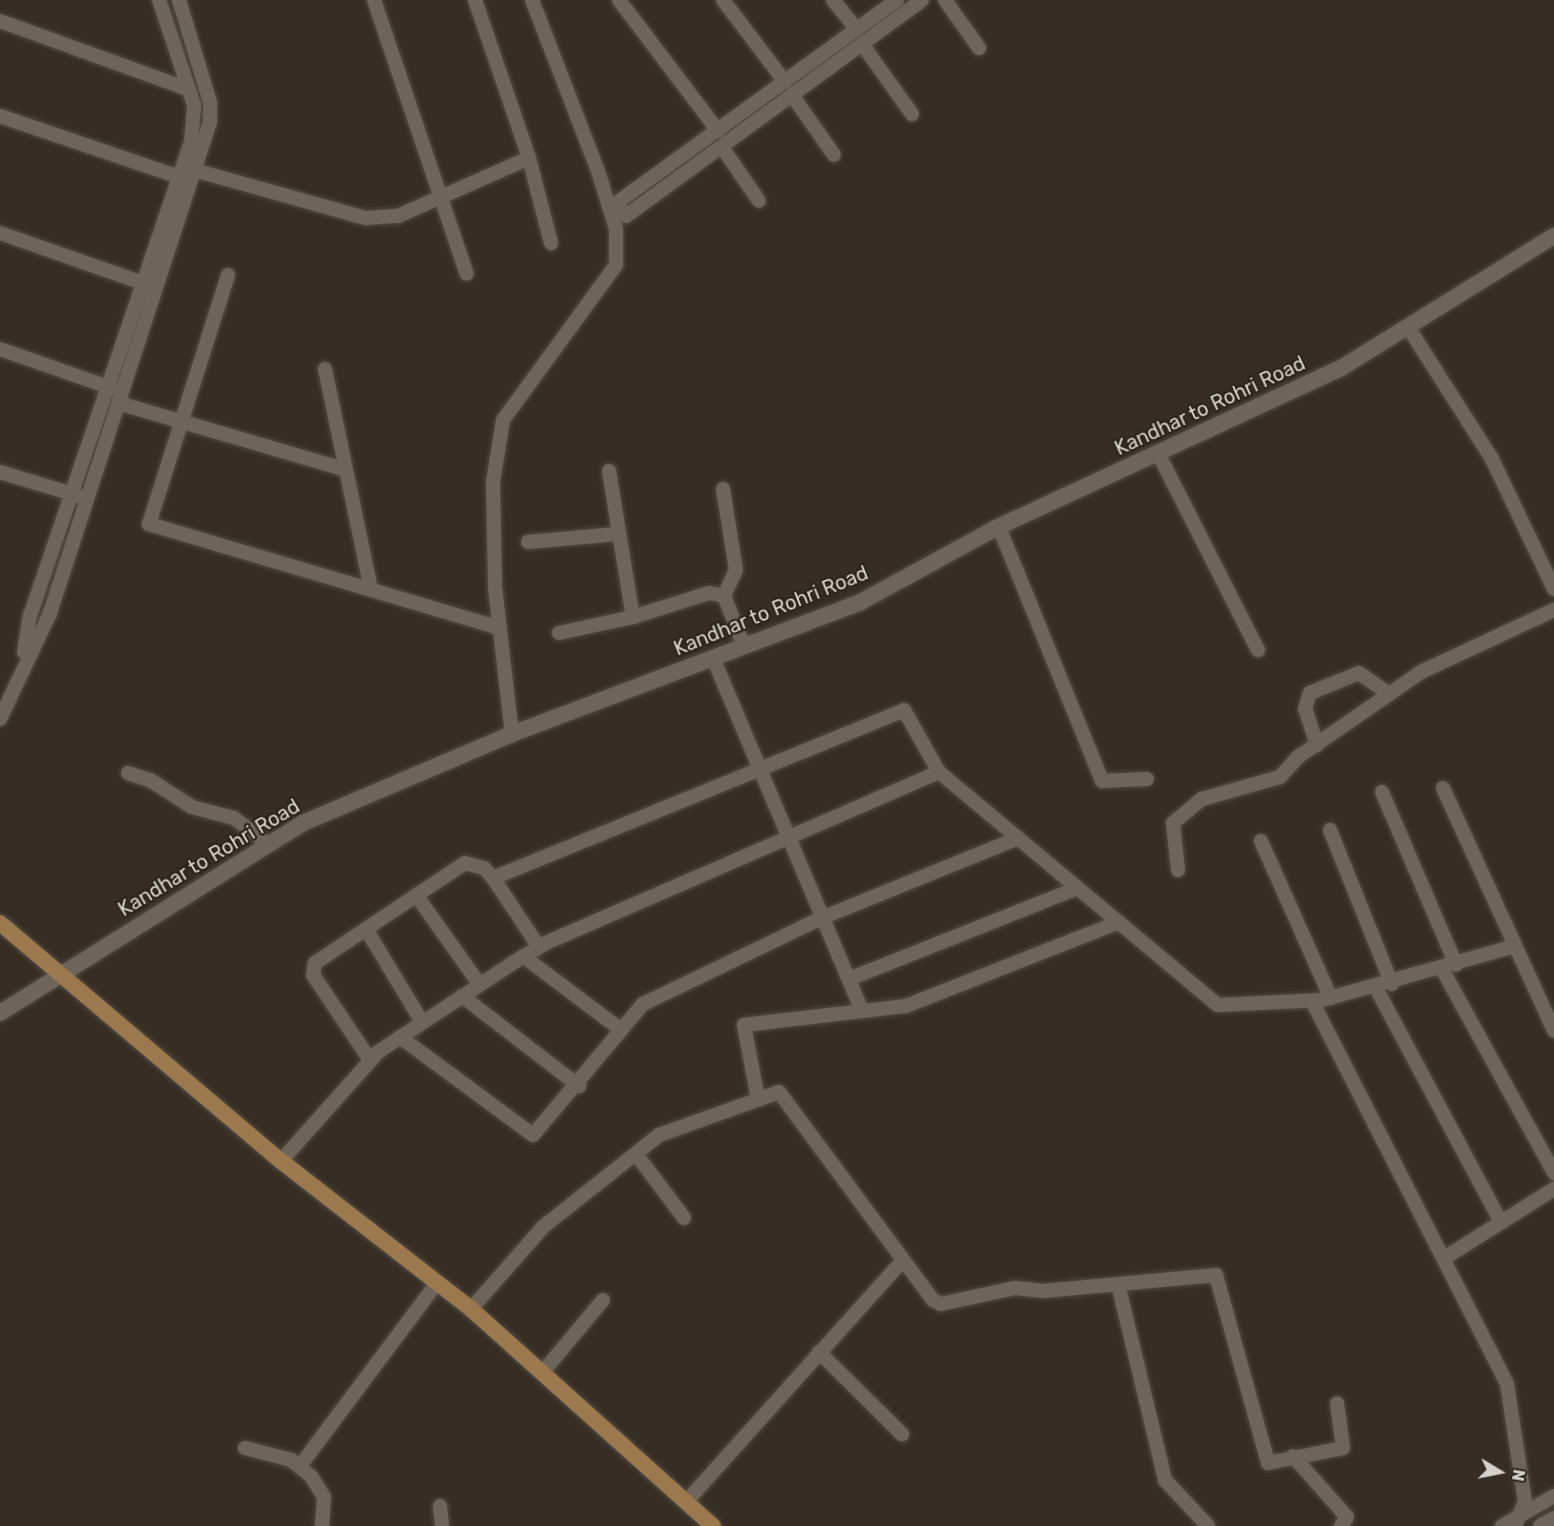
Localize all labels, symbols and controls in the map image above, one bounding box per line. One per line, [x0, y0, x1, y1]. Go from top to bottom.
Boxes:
street label: Kandhar to Rohri Road [1111, 351, 1309, 461]
street label: Kandhar to Rohri Road [670, 561, 872, 661]
street label: Kandhar to Rohri Road [114, 794, 304, 922]
north arrow [1470, 1442, 1530, 1502]
text: N [1508, 1468, 1529, 1483]

